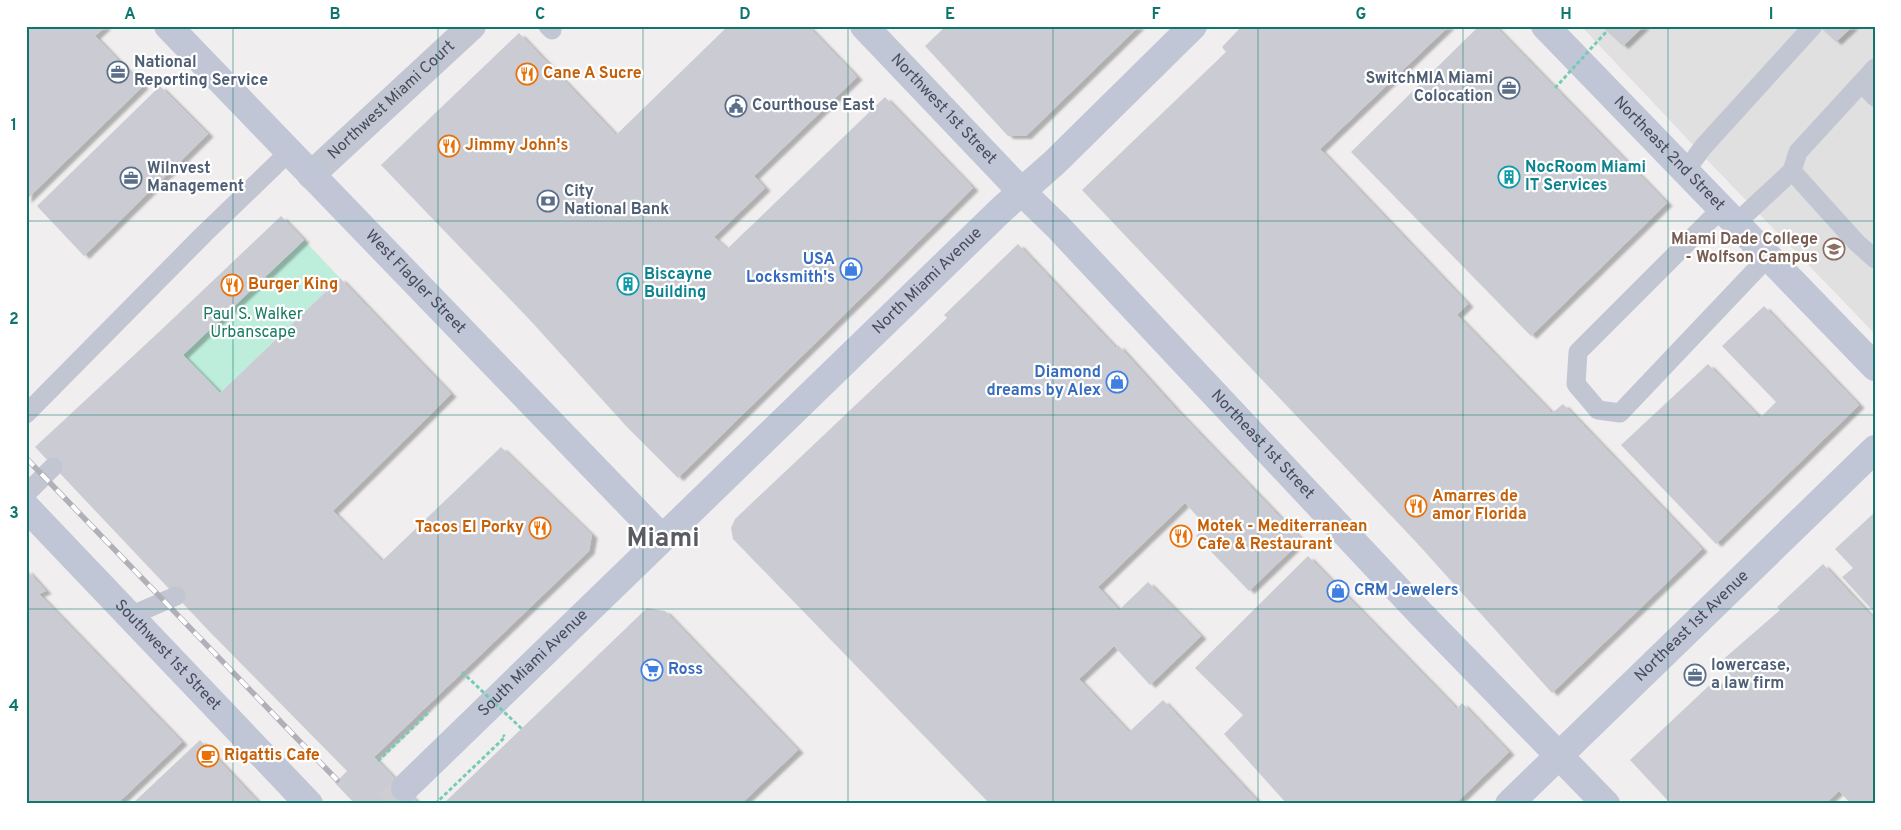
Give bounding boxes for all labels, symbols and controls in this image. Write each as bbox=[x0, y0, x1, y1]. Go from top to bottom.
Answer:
text: A bbox=[124, 5, 136, 25]
text: B bbox=[329, 5, 341, 25]
text: C bbox=[535, 5, 545, 25]
text: D bbox=[739, 5, 751, 25]
text: E bbox=[945, 5, 955, 25]
text: F bbox=[1151, 5, 1161, 25]
text: G bbox=[1356, 5, 1366, 25]
text: H bbox=[1560, 5, 1572, 25]
text: I bbox=[1769, 5, 1773, 25]
street label: Northwest Miami Court bbox=[324, 36, 460, 164]
street label: Northwest 1st Street bbox=[886, 50, 1001, 169]
place label: National Reporting Service bbox=[134, 53, 268, 91]
office icon: National Reporting Service bbox=[106, 60, 130, 84]
restaurant icon: Cane A Sucre bbox=[515, 62, 539, 86]
place label: Cane A Sucre bbox=[543, 64, 642, 84]
place label: SwitchMIA Miami Colocation bbox=[1366, 69, 1493, 107]
office icon: SwitchMIA Miami Colocation bbox=[1497, 76, 1521, 100]
street label: Northeast 2nd Street bbox=[1609, 92, 1729, 215]
public building icon: Courthouse East bbox=[724, 94, 748, 118]
place label: Courthouse East bbox=[752, 96, 875, 116]
text: 1 bbox=[11, 116, 17, 136]
restaurant icon: Jimmy John's bbox=[437, 134, 461, 158]
place label: Jimmy John's bbox=[465, 136, 568, 156]
place label: NocRoom Miami IT Services bbox=[1525, 158, 1646, 196]
place label: Wilnvest Management bbox=[147, 159, 244, 197]
building icon: NocRoom Miami IT Services bbox=[1497, 165, 1521, 189]
office icon: Wilnvest Management bbox=[119, 166, 143, 190]
place label: City National Bank bbox=[564, 182, 669, 220]
bank icon: City National Bank bbox=[536, 189, 560, 213]
street label: North Miami Avenue bbox=[869, 223, 987, 339]
street label: West Flagler Street bbox=[361, 226, 470, 338]
place label: Miami Dade College - Wolfson Campus bbox=[1671, 230, 1818, 268]
school or university icon: Miami Dade College - Wolfson Campus bbox=[1822, 237, 1846, 261]
place label: USA Locksmith's bbox=[746, 250, 835, 288]
shop icon: USA Locksmith's bbox=[839, 257, 863, 281]
place label: Biscayne Building bbox=[644, 265, 712, 303]
building icon: Biscayne Building bbox=[616, 272, 640, 296]
restaurant icon: Burger King bbox=[220, 273, 244, 297]
place label: Burger King bbox=[248, 275, 338, 295]
park label: Paul S. Walker Urbanscape bbox=[203, 305, 303, 343]
text: 2 bbox=[9, 310, 19, 330]
place label: Diamond dreams by Alex bbox=[986, 363, 1101, 401]
shop icon: Diamond dreams by Alex bbox=[1105, 370, 1129, 394]
street label: Northeast 1st Street bbox=[1206, 386, 1318, 504]
place label: Amarres de amor Florida bbox=[1432, 487, 1527, 525]
restaurant icon: Amarres de amor Florida bbox=[1404, 494, 1428, 518]
text: 3 bbox=[9, 504, 19, 524]
restaurant icon: Tacos El Porky bbox=[528, 516, 552, 540]
place label: Motek - Mediterranean Cafe & Restaurant bbox=[1197, 517, 1367, 555]
place label: Tacos El Porky bbox=[415, 518, 524, 538]
district label: Miami bbox=[626, 523, 700, 556]
restaurant icon: Motek - Mediterranean Cafe & Restaurant bbox=[1169, 524, 1193, 548]
street label: Northeast 1st Avenue bbox=[1631, 567, 1753, 686]
shop icon: CRM Jewelers bbox=[1326, 579, 1350, 603]
place label: CRM Jewelers bbox=[1354, 581, 1459, 601]
street label: Southwest 1st Street bbox=[110, 596, 225, 715]
street label: South Miami Avenue bbox=[474, 605, 593, 721]
place label: lowercase, a law firm bbox=[1711, 656, 1790, 694]
supermarket icon: Ross bbox=[640, 658, 664, 682]
place label: Ross bbox=[668, 660, 703, 680]
office icon: lowercase, a law firm bbox=[1683, 663, 1707, 687]
text: 4 bbox=[9, 697, 19, 717]
cafe icon: Rigattis Cafe bbox=[196, 744, 220, 768]
place label: Rigattis Cafe bbox=[224, 746, 320, 766]

